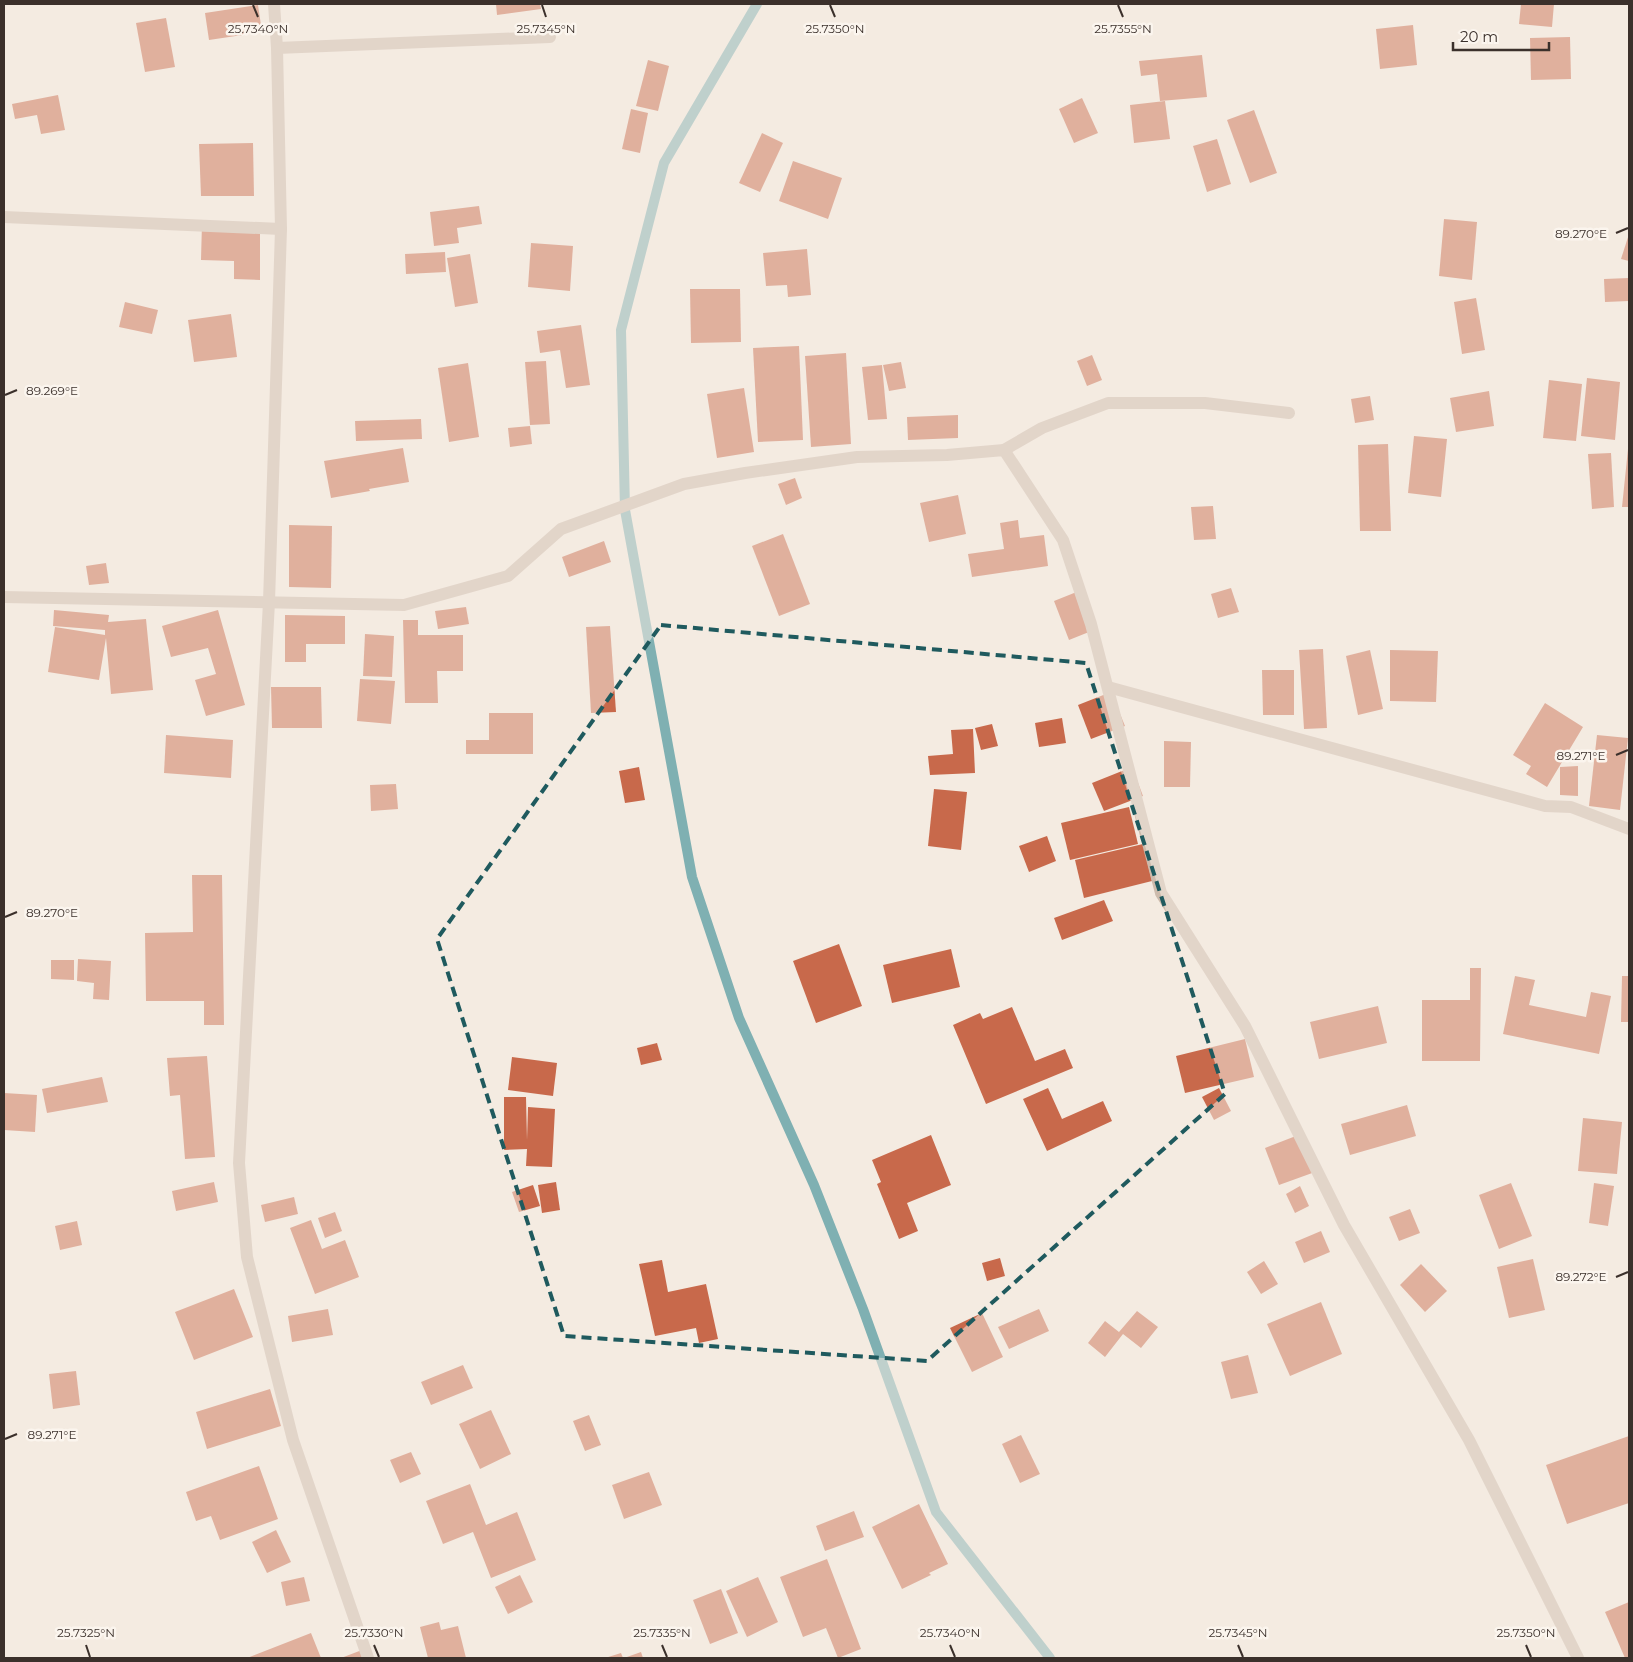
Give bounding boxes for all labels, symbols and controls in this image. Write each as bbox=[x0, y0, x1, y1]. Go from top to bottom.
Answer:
scale bar bbox=[1453, 20, 1549, 52]
text: 25.7340°N bbox=[228, 21, 288, 36]
text: 25.7345°N bbox=[516, 21, 576, 36]
text: 25.7350°N bbox=[805, 21, 865, 36]
text: 25.7355°N bbox=[1094, 21, 1152, 36]
text: 20 m bbox=[1460, 27, 1498, 46]
text: 89.270°E bbox=[1555, 226, 1607, 241]
text: 89.269°E bbox=[26, 383, 78, 398]
text: 89.271°E bbox=[1557, 748, 1605, 763]
text: 89.270°E bbox=[26, 905, 78, 920]
text: 89.272°E bbox=[1555, 1269, 1607, 1284]
text: 89.271°E bbox=[28, 1427, 76, 1442]
text: 25.7325°N bbox=[57, 1625, 115, 1640]
text: 25.7330°N bbox=[344, 1625, 404, 1640]
text: 25.7335°N bbox=[633, 1625, 691, 1640]
text: 25.7340°N bbox=[920, 1625, 980, 1640]
text: 25.7345°N bbox=[1208, 1625, 1268, 1640]
text: 25.7350°N bbox=[1496, 1625, 1556, 1640]

